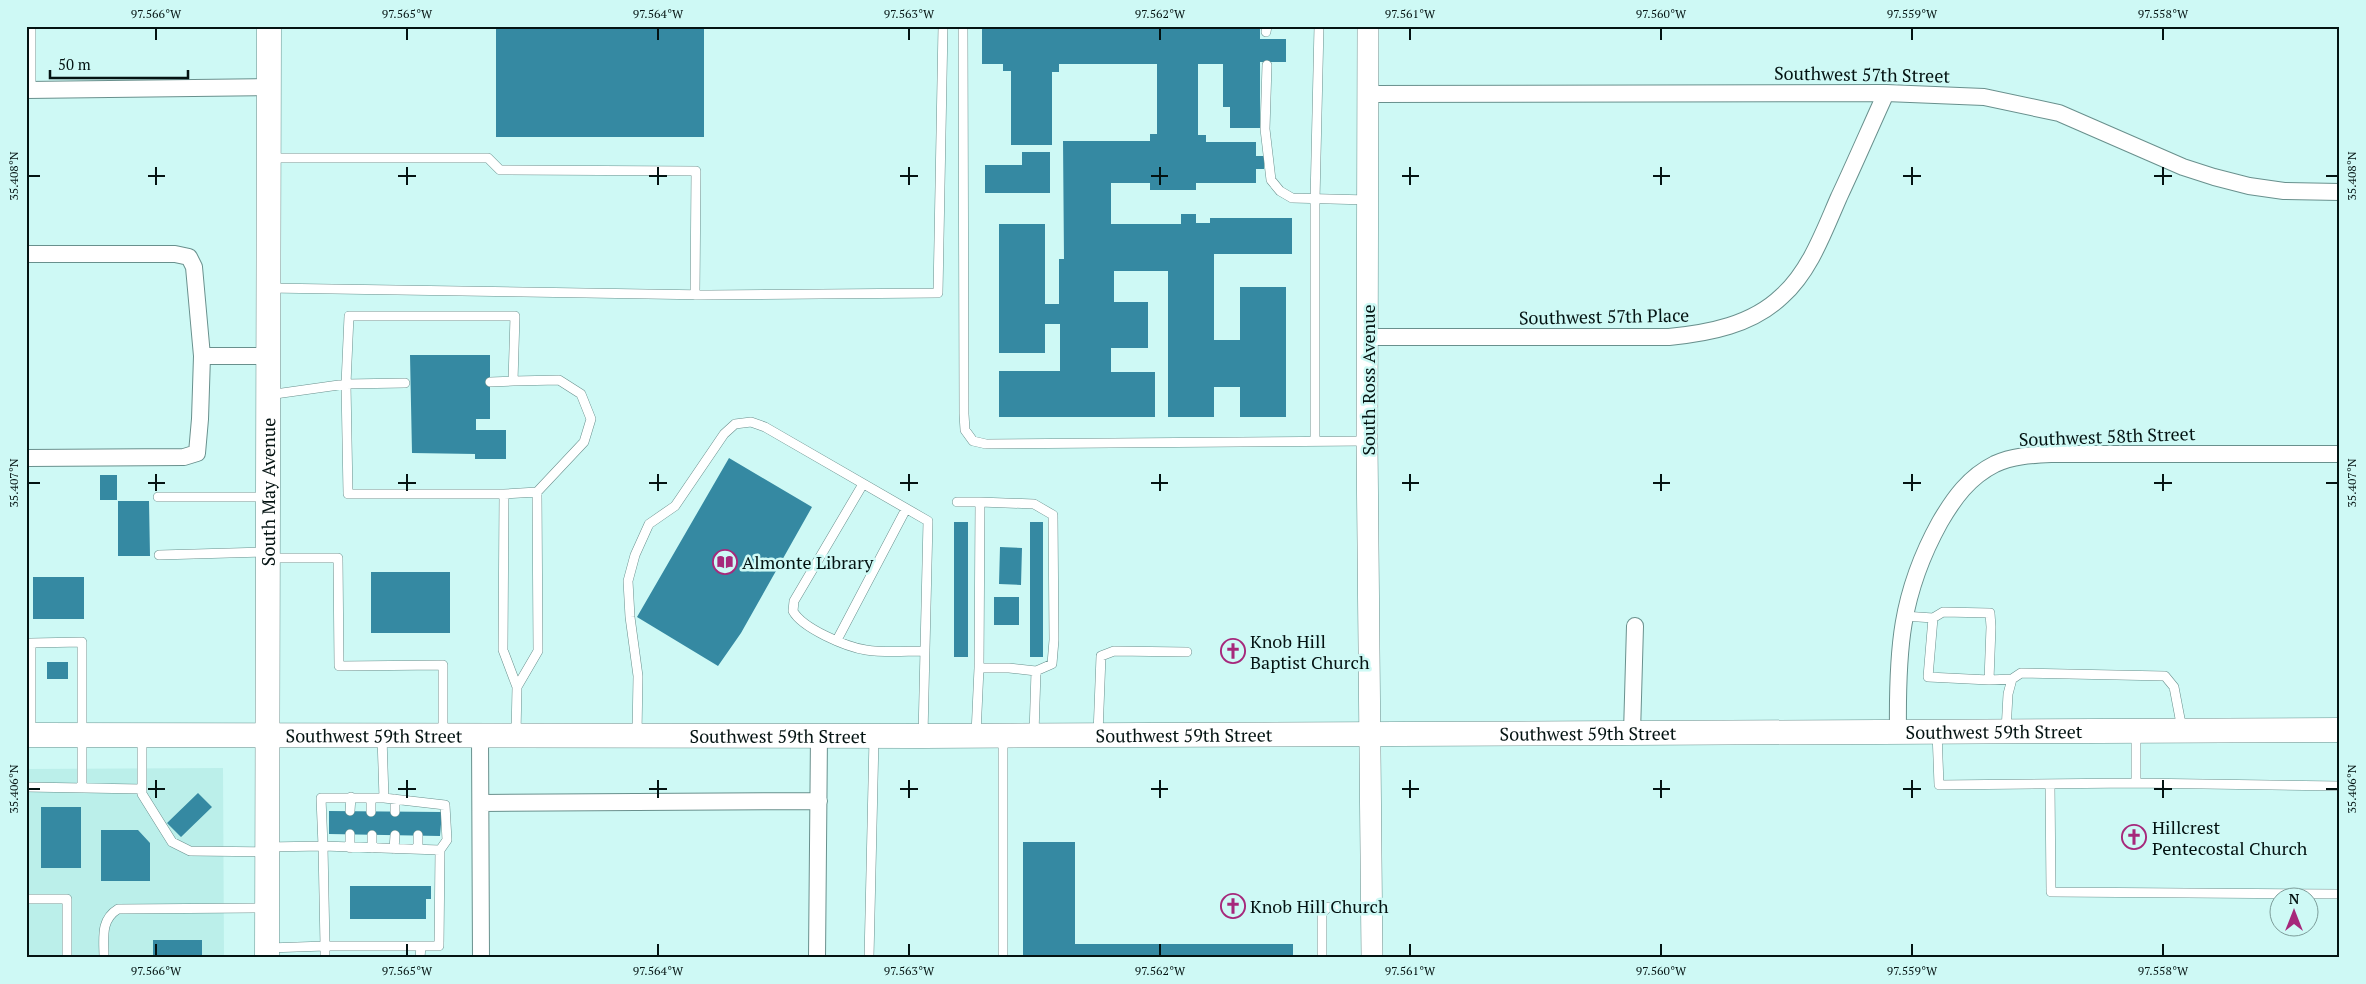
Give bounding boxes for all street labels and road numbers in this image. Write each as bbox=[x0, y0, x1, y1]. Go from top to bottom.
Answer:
street label: Southwest 57th Street bbox=[1774, 60, 1951, 88]
street label: Southwest 57th Place bbox=[1519, 303, 1689, 329]
street label: South Ross Avenue bbox=[1356, 304, 1380, 456]
street label: South May Avenue bbox=[256, 418, 280, 566]
street label: Southwest 58th Street bbox=[2018, 421, 2196, 451]
street label: Southwest 59th Street bbox=[1905, 719, 2083, 744]
street label: Southwest 59th Street bbox=[1499, 721, 1677, 746]
street label: Southwest 59th Street bbox=[285, 723, 463, 747]
street label: Southwest 59th Street bbox=[1095, 723, 1273, 747]
street label: Southwest 59th Street bbox=[689, 724, 867, 748]

